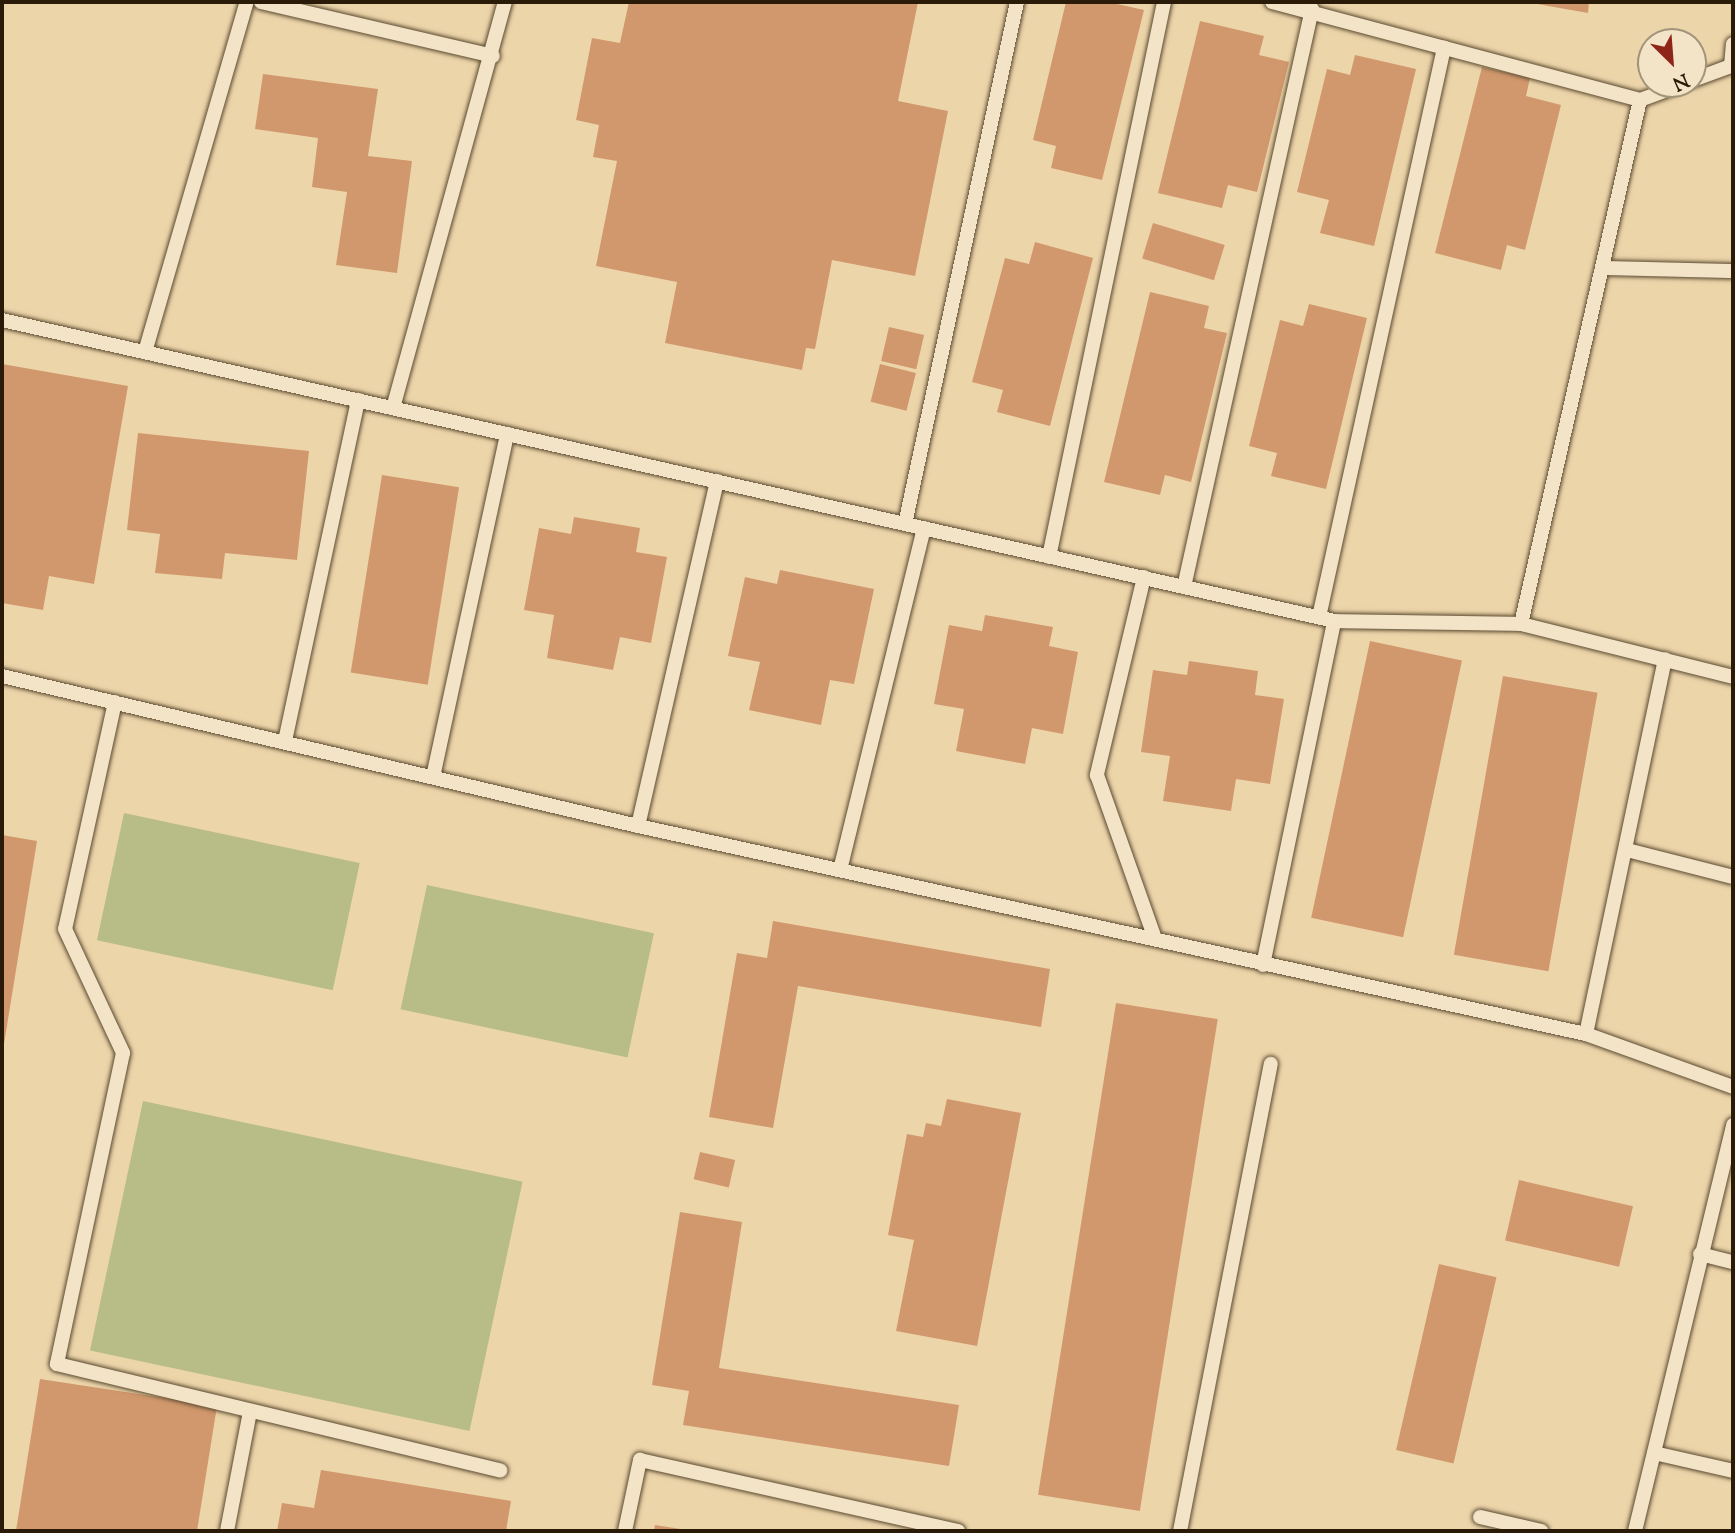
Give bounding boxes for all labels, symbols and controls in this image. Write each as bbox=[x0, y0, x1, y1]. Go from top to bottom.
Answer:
north arrow bbox=[1637, 28, 1707, 98]
text: N bbox=[1668, 65, 1693, 96]

